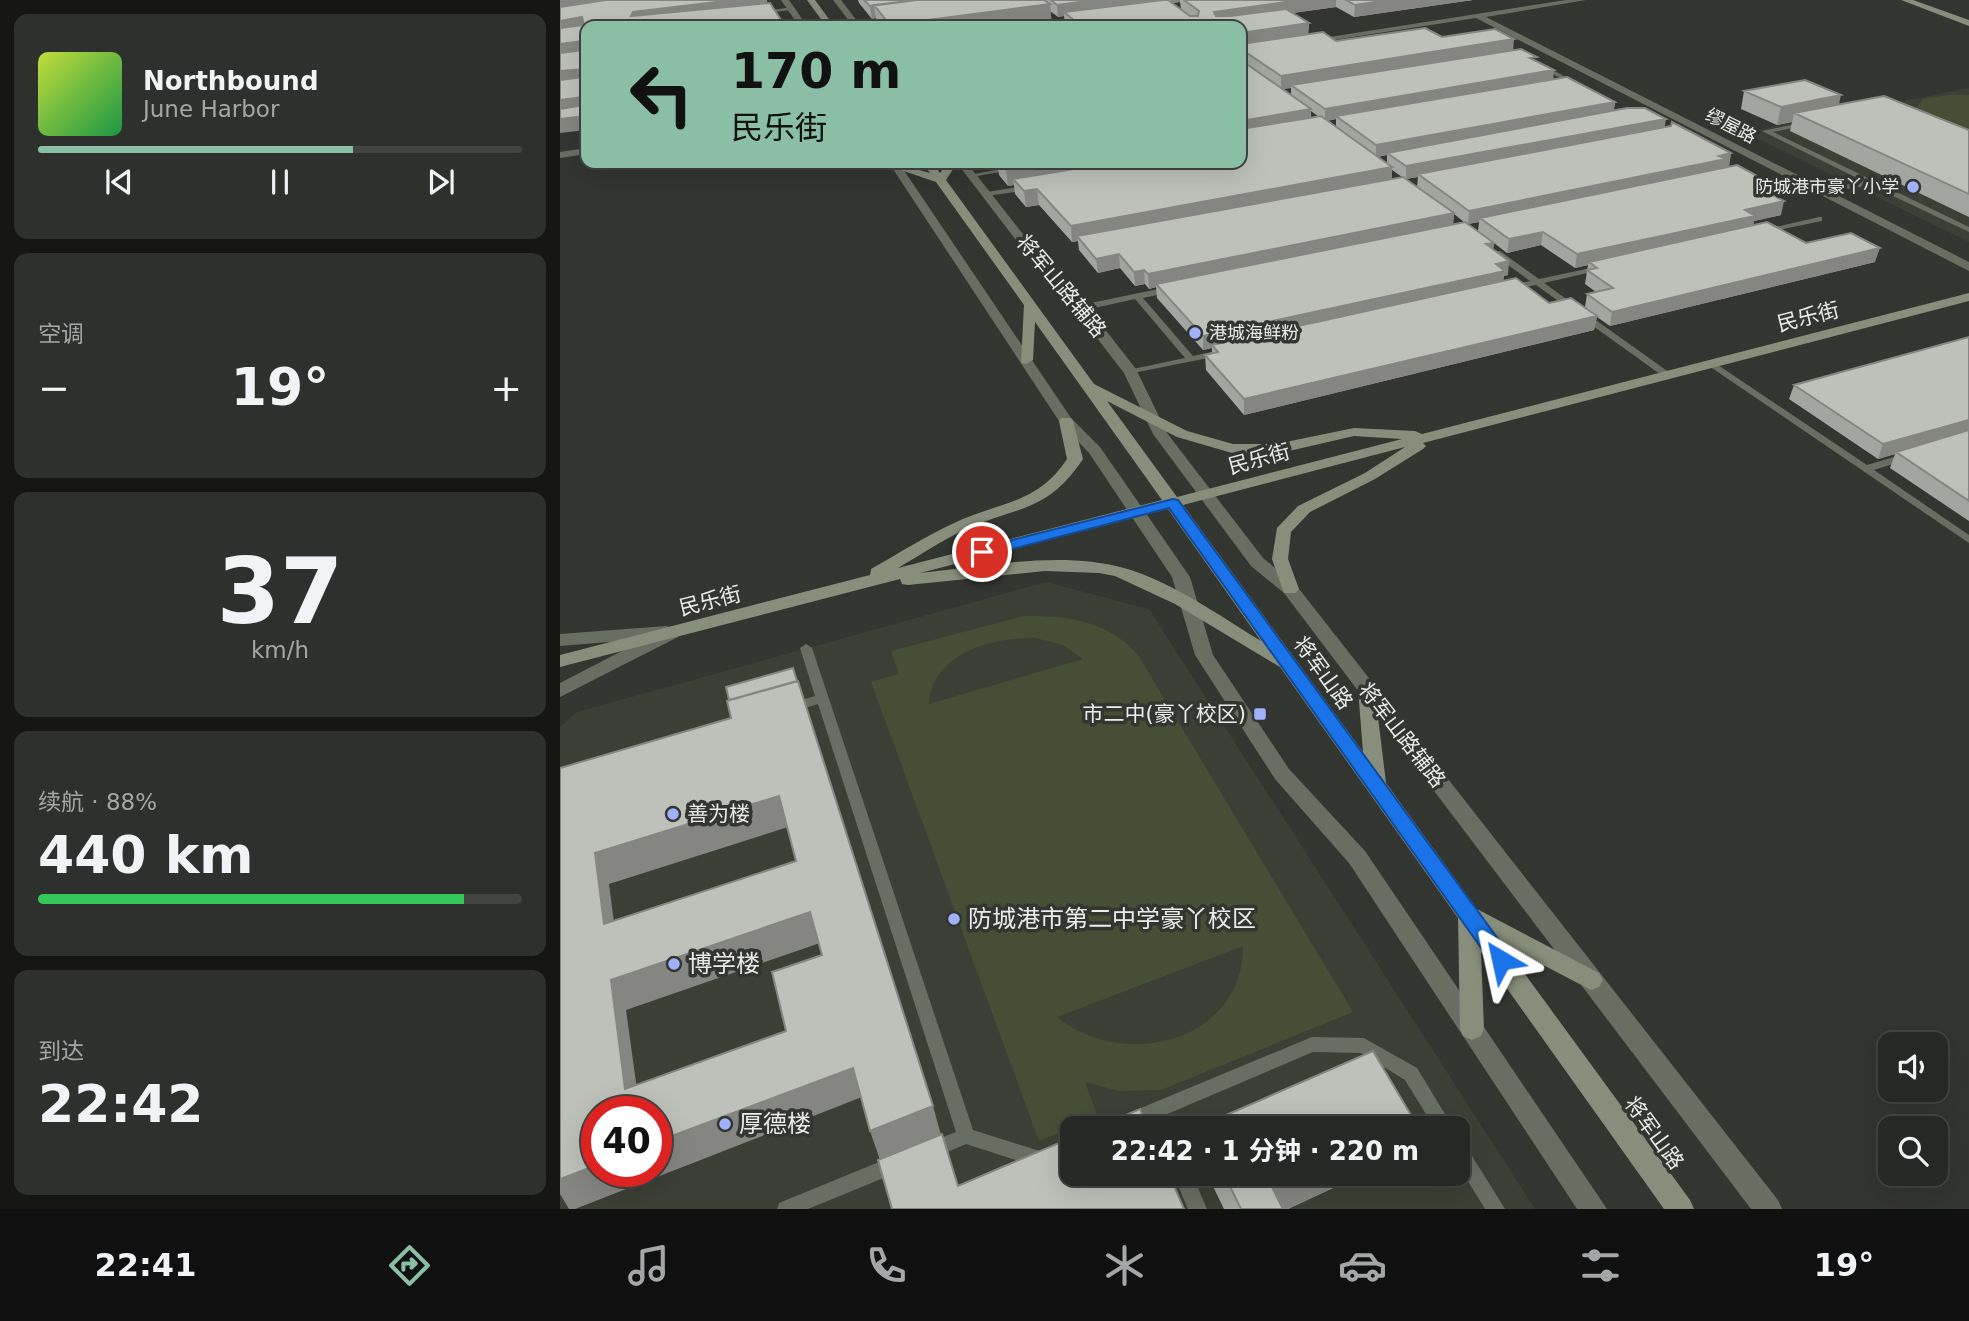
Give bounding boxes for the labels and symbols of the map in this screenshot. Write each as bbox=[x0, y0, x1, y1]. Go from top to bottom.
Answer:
street label: 缪屋路 bbox=[1702, 104, 1760, 147]
place label: 防城港市豪丫小学 bbox=[1755, 176, 1899, 197]
marker: 防城港市豪丫小学 bbox=[1905, 179, 1921, 195]
street label: 将军山路辅路 bbox=[1011, 230, 1111, 342]
street label: 民乐街 bbox=[1775, 298, 1841, 336]
place label: 港城海鲜粉 bbox=[1209, 322, 1299, 343]
marker: 港城海鲜粉 bbox=[1187, 325, 1203, 341]
street label: 民乐街 bbox=[1225, 439, 1293, 479]
pin bbox=[952, 522, 1012, 582]
street label: 民乐街 bbox=[677, 582, 743, 620]
street label: 将军山路 bbox=[1289, 632, 1357, 714]
street label: 将军山路辅路 bbox=[1354, 678, 1450, 792]
place label: 市二中(豪丫校区) bbox=[1083, 702, 1246, 726]
marker: 市二中(豪丫校区) bbox=[1252, 706, 1268, 722]
place label: 善为楼 bbox=[687, 802, 750, 826]
marker: 善为楼 bbox=[665, 806, 681, 822]
place label: 防城港市第二中学豪丫校区 bbox=[968, 905, 1256, 933]
marker: 防城港市第二中学豪丫校区 bbox=[946, 911, 962, 927]
position arrow bbox=[1464, 923, 1538, 997]
place label: 博学楼 bbox=[688, 950, 760, 978]
marker: 博学楼 bbox=[666, 956, 682, 972]
street label: 将军山路 bbox=[1620, 1092, 1688, 1174]
speed limit sign: 40 bbox=[581, 1096, 672, 1187]
place label: 厚德楼 bbox=[739, 1110, 811, 1138]
marker: 厚德楼 bbox=[717, 1116, 733, 1132]

